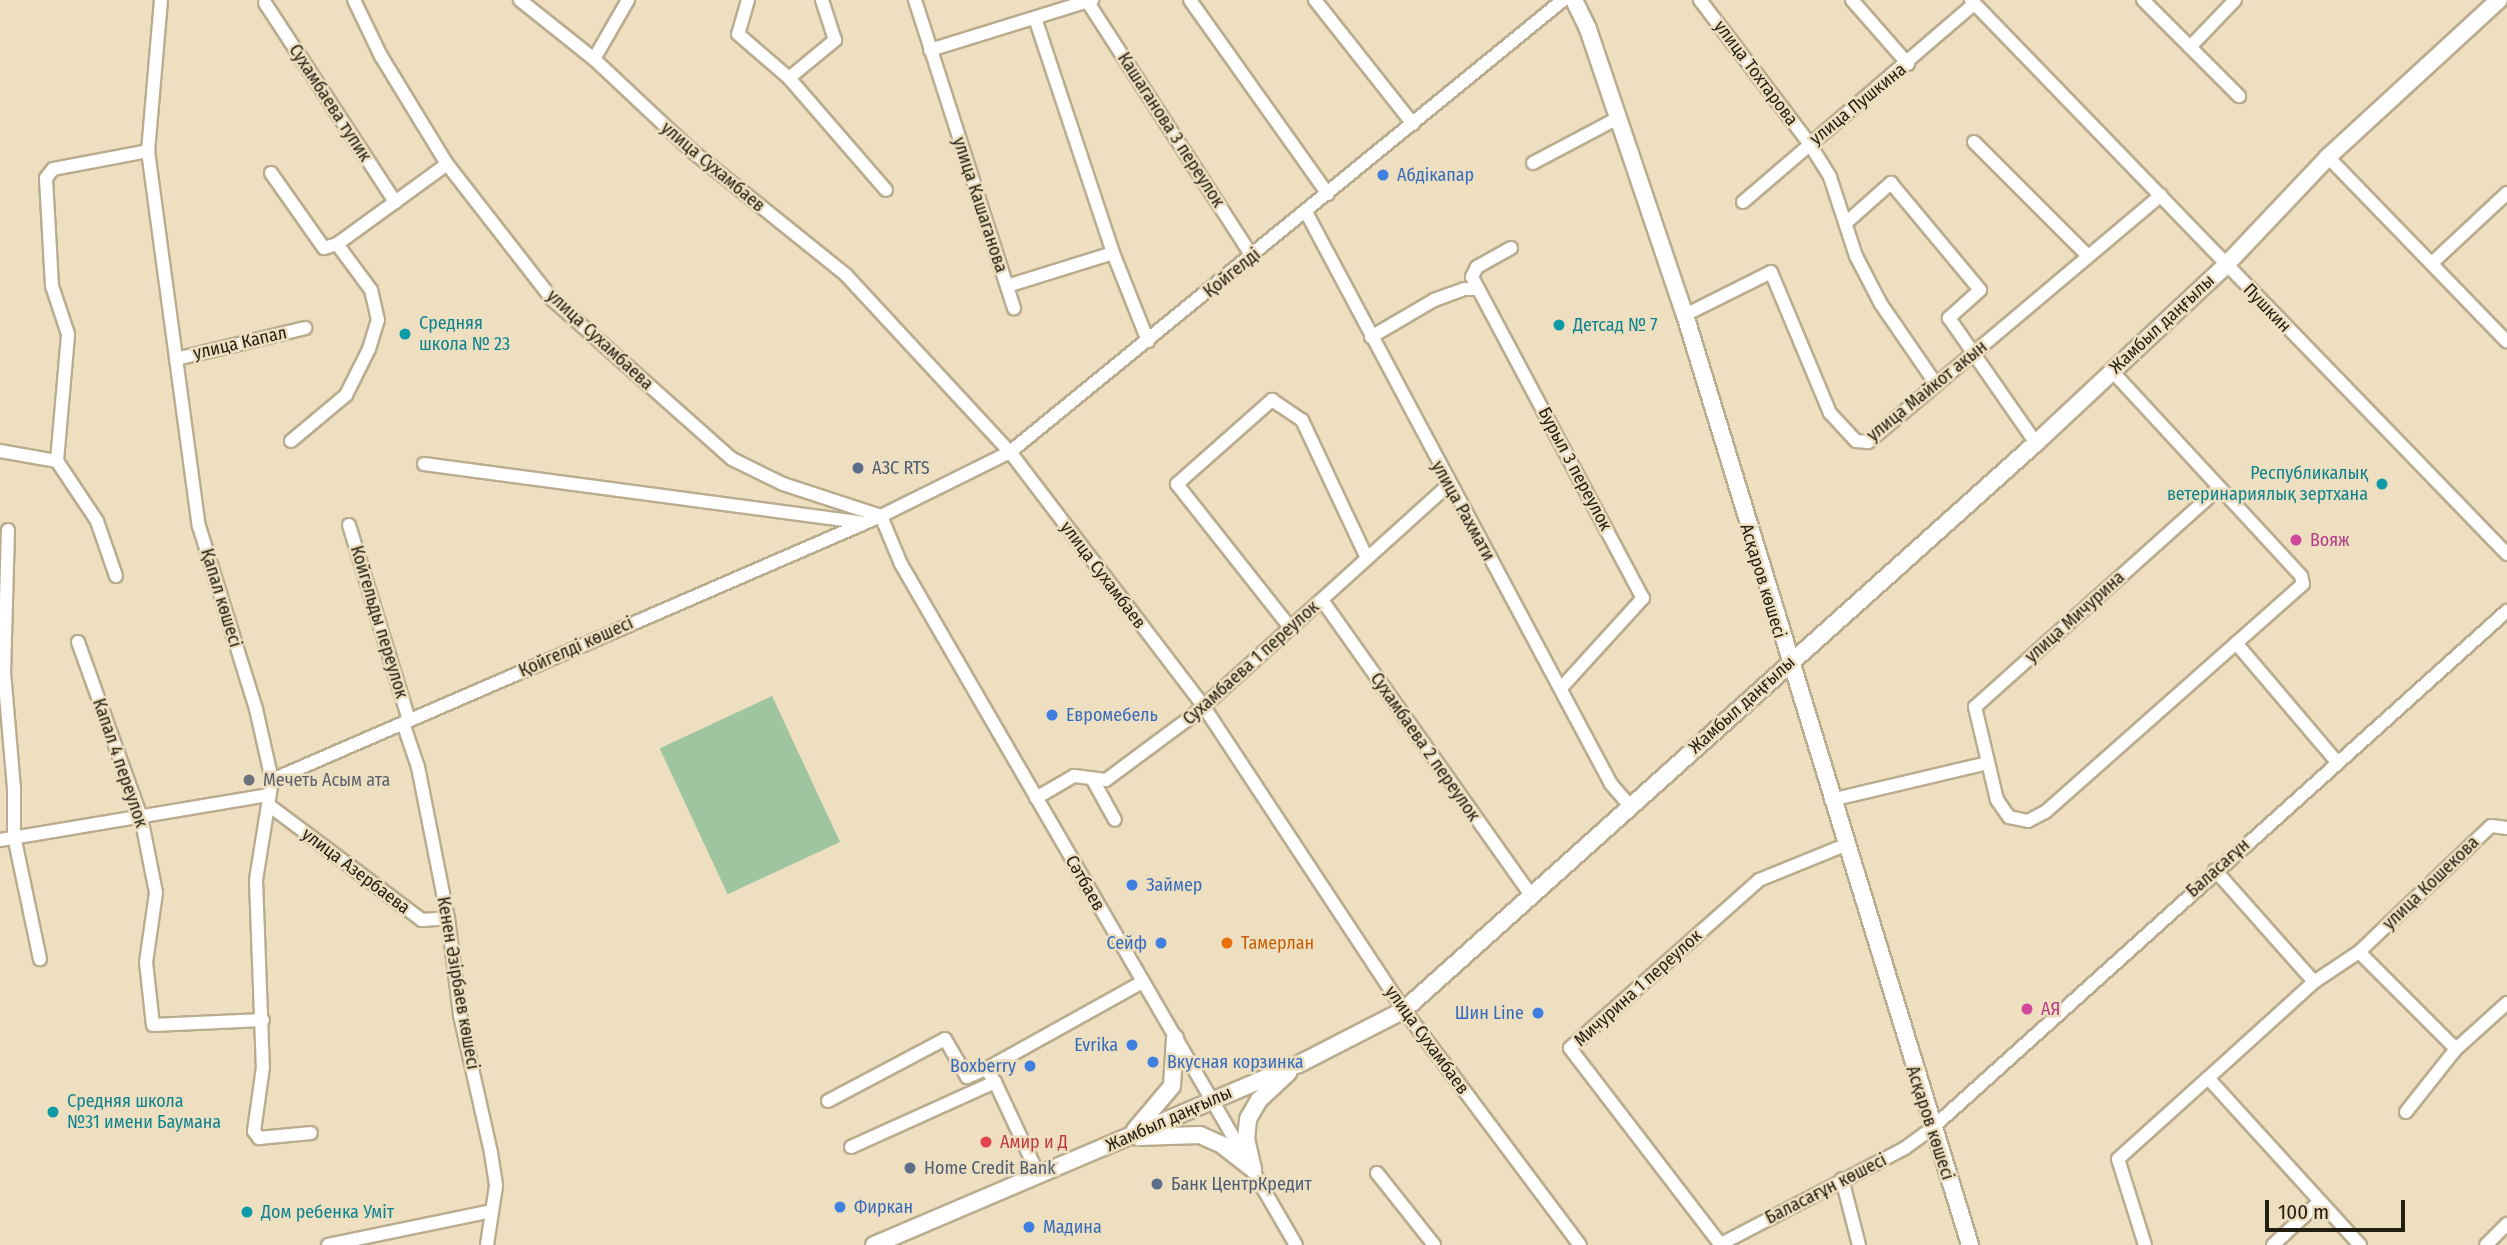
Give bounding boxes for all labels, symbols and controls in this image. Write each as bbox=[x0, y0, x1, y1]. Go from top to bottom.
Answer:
street label: улица Тохтарова bbox=[1709, 16, 1803, 130]
street label: Сухамбаева тупик bbox=[284, 40, 376, 166]
street label: Кашаганова 3 переулок bbox=[1113, 49, 1229, 211]
street label: улица Пушкина bbox=[1806, 59, 1910, 149]
street label: улица Сухамбаев bbox=[657, 117, 769, 217]
street label: улица Кашаганова bbox=[948, 135, 1012, 275]
place label: Абдiкапар bbox=[1397, 164, 1474, 186]
marker: Абдiкапар bbox=[1375, 167, 1391, 183]
street label: Қойгелді bbox=[1199, 244, 1265, 302]
street label: Жамбыл даңғылы bbox=[2105, 270, 2219, 378]
street label: Пушкин bbox=[2239, 279, 2295, 337]
street label: улица Сухамбаева bbox=[542, 285, 658, 395]
place label: Средняя школа № 23 bbox=[419, 313, 510, 356]
place label: Детсад № 7 bbox=[1573, 314, 1658, 336]
marker: Детсад № 7 bbox=[1551, 317, 1567, 333]
street label: улица Капал bbox=[191, 322, 289, 364]
marker: Средняя школа № 23 bbox=[397, 326, 413, 342]
street label: улица Майкот акын bbox=[1863, 336, 1991, 446]
street label: Бурыл 3 переулок bbox=[1533, 404, 1617, 534]
place label: АЗС RTS bbox=[872, 457, 930, 479]
street label: улица Рахмати bbox=[1427, 457, 1499, 565]
marker: АЗС RTS bbox=[850, 460, 866, 476]
place label: Республикалық ветеринариялық зертхана bbox=[2167, 463, 2368, 505]
marker: Республикалық ветеринариялық зертхана bbox=[2374, 476, 2390, 492]
street label: улица Сухамбаев bbox=[1056, 517, 1150, 633]
street label: Асқаров көшесі bbox=[1735, 521, 1791, 641]
place label: Вояж bbox=[2310, 529, 2350, 551]
marker: Вояж bbox=[2288, 532, 2304, 548]
street label: Койгельды переулок bbox=[346, 543, 412, 701]
street label: Қапал көшесі bbox=[196, 546, 246, 650]
street label: улица Мичурина bbox=[2021, 567, 2129, 667]
street label: Сухамбаева 1 переулок bbox=[1179, 596, 1323, 730]
street label: Қойгелді көшесі bbox=[516, 612, 636, 682]
street label: Жамбыл даңғылы bbox=[1684, 652, 1800, 758]
street label: Сухамбаева 2 переулок bbox=[1366, 669, 1484, 825]
street label: Капал 4 переулок bbox=[88, 696, 152, 830]
place label: Евромебель bbox=[1066, 704, 1158, 726]
marker: Евромебель bbox=[1044, 707, 1060, 723]
place label: Мечеть Асым ата bbox=[263, 769, 390, 791]
marker: Мечеть Асым ата bbox=[241, 772, 257, 788]
street label: улица Азербаева bbox=[298, 823, 414, 919]
street label: улица Кошекова bbox=[2378, 832, 2484, 934]
street label: Баласағұн bbox=[2182, 834, 2254, 902]
street label: Сәтбаев bbox=[1061, 851, 1109, 915]
place label: Займер bbox=[1146, 874, 1202, 896]
marker: Займер bbox=[1124, 877, 1140, 893]
street label: Кенен Әзірбаев көшесі bbox=[432, 895, 484, 1071]
street label: Мичурина 1 переулок bbox=[1570, 925, 1706, 1051]
place label: Сейф bbox=[1106, 932, 1147, 954]
place label: Тамерлан bbox=[1241, 932, 1314, 954]
marker: Сейф bbox=[1153, 935, 1169, 951]
marker: Тамерлан bbox=[1219, 935, 1235, 951]
street label: улица Сухамбаев bbox=[1380, 982, 1474, 1098]
place label: АЯ bbox=[2041, 998, 2060, 1020]
marker: АЯ bbox=[2019, 1001, 2035, 1017]
place label: Шин Line bbox=[1455, 1002, 1524, 1024]
marker: Шин Line bbox=[1530, 1005, 1546, 1021]
place label: Evrika bbox=[1074, 1034, 1118, 1056]
marker: Evrika bbox=[1124, 1037, 1140, 1053]
place label: Вкусная корзинка bbox=[1167, 1051, 1304, 1073]
marker: Вкусная корзинка bbox=[1145, 1054, 1161, 1070]
place label: Boxberry bbox=[950, 1055, 1016, 1077]
marker: Boxberry bbox=[1022, 1058, 1038, 1074]
street label: Асқаров көшесі bbox=[1901, 1063, 1959, 1183]
street label: Жамбыл даңғылы bbox=[1103, 1082, 1235, 1156]
place label: Средняя школа №31 имени Баумана bbox=[67, 1091, 221, 1134]
marker: Средняя школа №31 имени Баумана bbox=[45, 1104, 61, 1120]
place label: Амир и Д bbox=[1000, 1131, 1068, 1153]
marker: Амир и Д bbox=[978, 1134, 994, 1150]
street label: Баласағұн көшесі bbox=[1762, 1149, 1890, 1229]
place label: Home Credit Bank bbox=[924, 1157, 1056, 1179]
marker: Home Credit Bank bbox=[902, 1160, 918, 1176]
place label: Банк ЦентрКредит bbox=[1171, 1173, 1312, 1195]
marker: Банк ЦентрКредит bbox=[1149, 1176, 1165, 1192]
scale bar bbox=[2269, 1186, 2409, 1230]
place label: Фиркан bbox=[854, 1196, 913, 1218]
marker: Фиркан bbox=[832, 1199, 848, 1215]
text: 100 m bbox=[2278, 1199, 2329, 1225]
place label: Дом ребенка Умiт bbox=[261, 1201, 394, 1223]
marker: Дом ребенка Умiт bbox=[239, 1204, 255, 1220]
place label: Мадина bbox=[1043, 1216, 1102, 1238]
marker: Мадина bbox=[1021, 1219, 1037, 1235]

